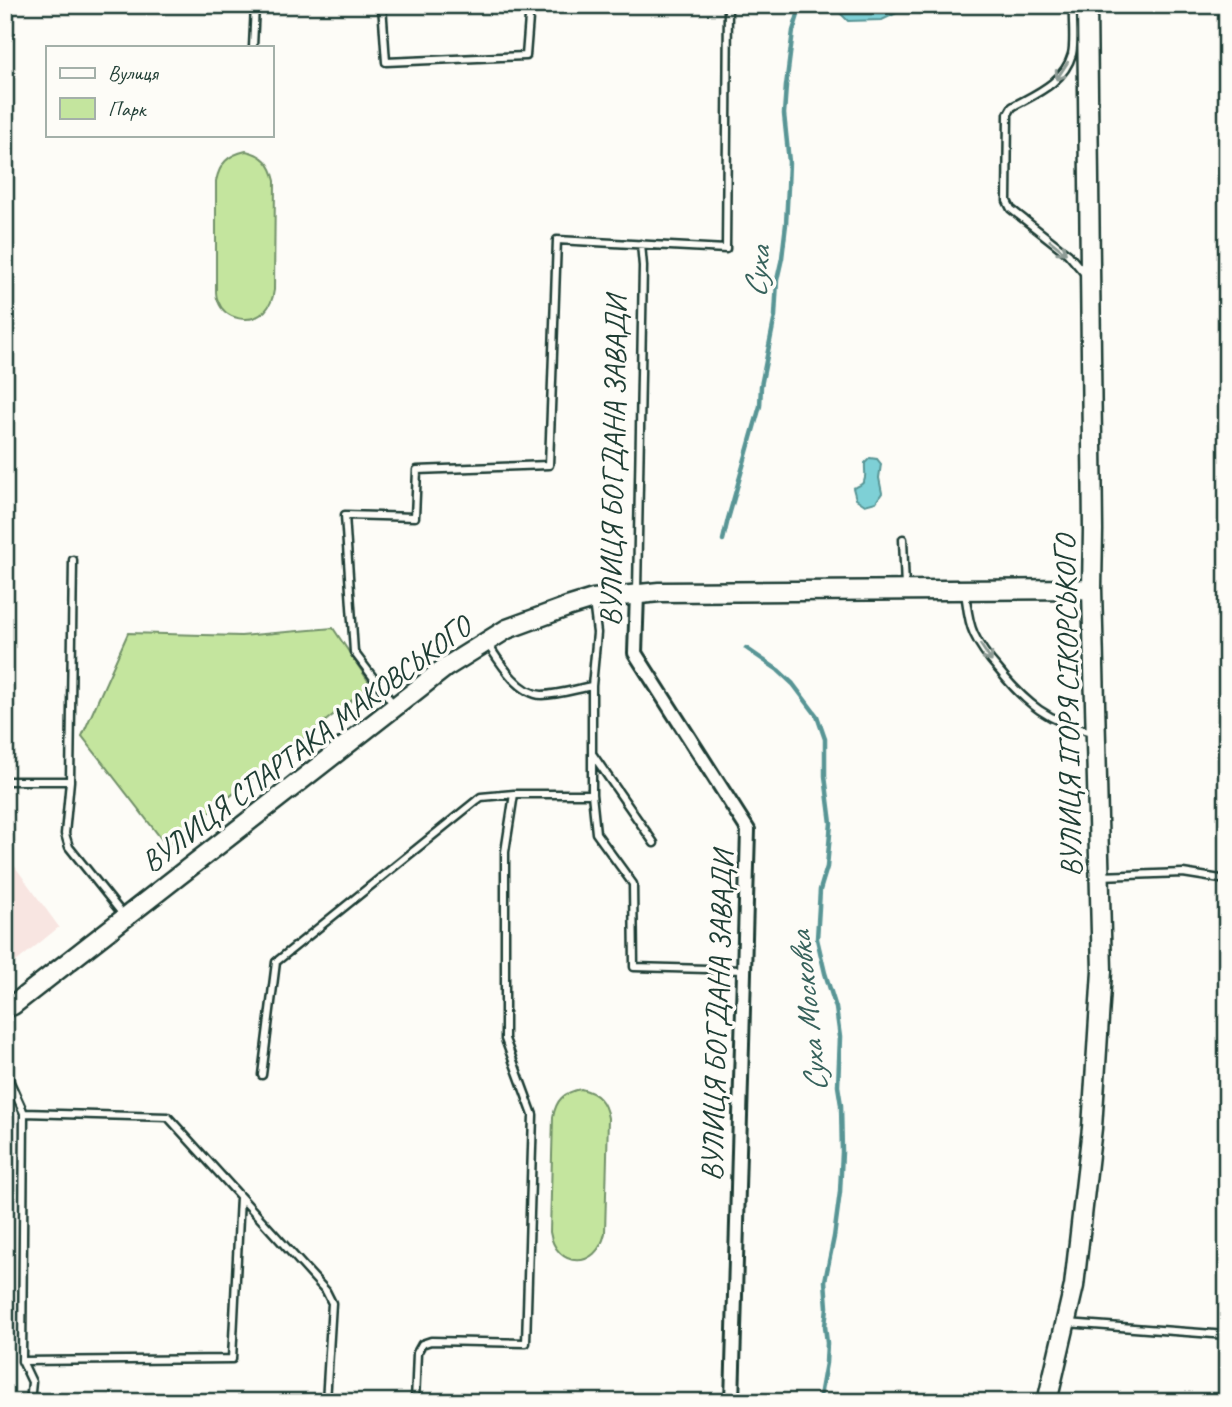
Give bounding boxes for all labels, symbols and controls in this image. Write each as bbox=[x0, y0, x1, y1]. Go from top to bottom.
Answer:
legend bbox=[46, 46, 273, 136]
text: Вулиця bbox=[108, 60, 159, 86]
one-way arrow bbox=[1055, 61, 1069, 80]
text: Парк bbox=[108, 96, 148, 122]
one-way arrow bbox=[1049, 239, 1067, 254]
water label: Суха bbox=[734, 242, 780, 299]
street label: ВУЛИЦЯ БОГДАНА ЗАВАДИ bbox=[591, 291, 635, 626]
street label: ВУЛИЦЯ ІГОРЯ СІКОРСЬКОГО bbox=[1046, 532, 1090, 877]
street label: ВУЛИЦЯ СПАРТАКА МАКОВСЬКОГО bbox=[134, 606, 481, 880]
one-way arrow bbox=[979, 643, 994, 662]
street label: ВУЛИЦЯ БОГДАНА ЗАВАДИ bbox=[692, 845, 742, 1182]
water label: Суха Московка bbox=[779, 927, 837, 1094]

